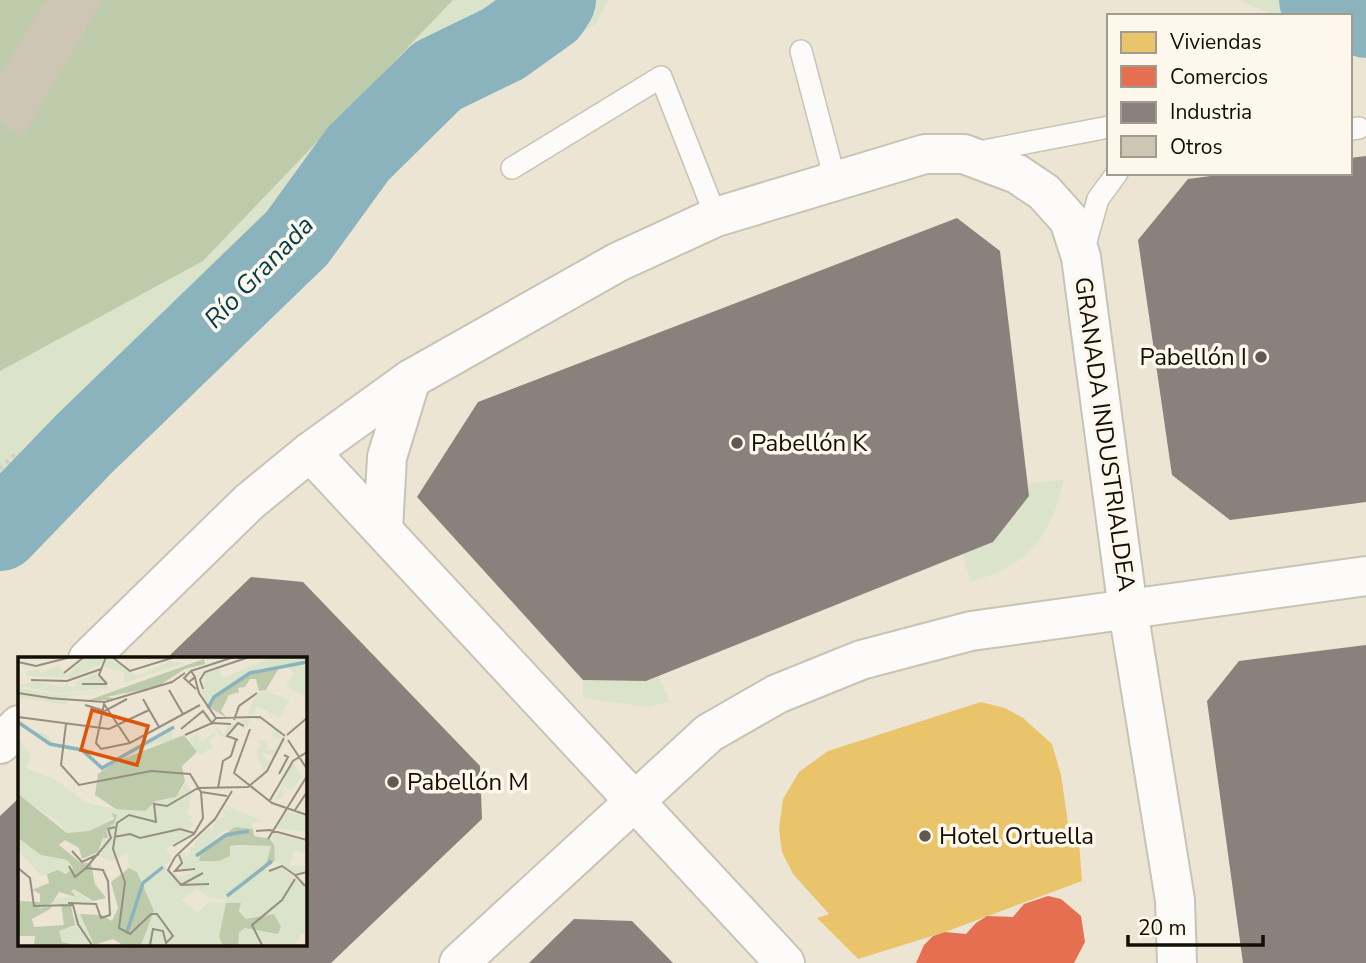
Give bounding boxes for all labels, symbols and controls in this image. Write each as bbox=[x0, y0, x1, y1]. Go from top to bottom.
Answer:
legend bbox=[1107, 14, 1352, 175]
text: Viviendas bbox=[1169, 28, 1262, 56]
text: Comercios bbox=[1170, 63, 1268, 91]
text: Industria bbox=[1170, 98, 1252, 126]
text: Otros bbox=[1170, 133, 1223, 161]
water label: Río Granada bbox=[196, 208, 322, 336]
street label: GRANADA INDUSTRIALDEA bbox=[1067, 275, 1143, 594]
place label: Pabellón I bbox=[1140, 341, 1247, 373]
marker: Pabellón I bbox=[1253, 349, 1269, 365]
place label: Pabellón K bbox=[751, 427, 868, 459]
marker: Pabellón K bbox=[729, 435, 745, 451]
inset map bbox=[18, 657, 306, 946]
place label: Pabellón M bbox=[407, 766, 529, 798]
marker: Pabellón M bbox=[385, 774, 401, 790]
place label: Hotel Ortuella bbox=[939, 820, 1094, 852]
marker: Hotel Ortuella bbox=[917, 828, 933, 844]
scale bar bbox=[1128, 904, 1263, 948]
text: 20 m bbox=[1138, 914, 1187, 942]

